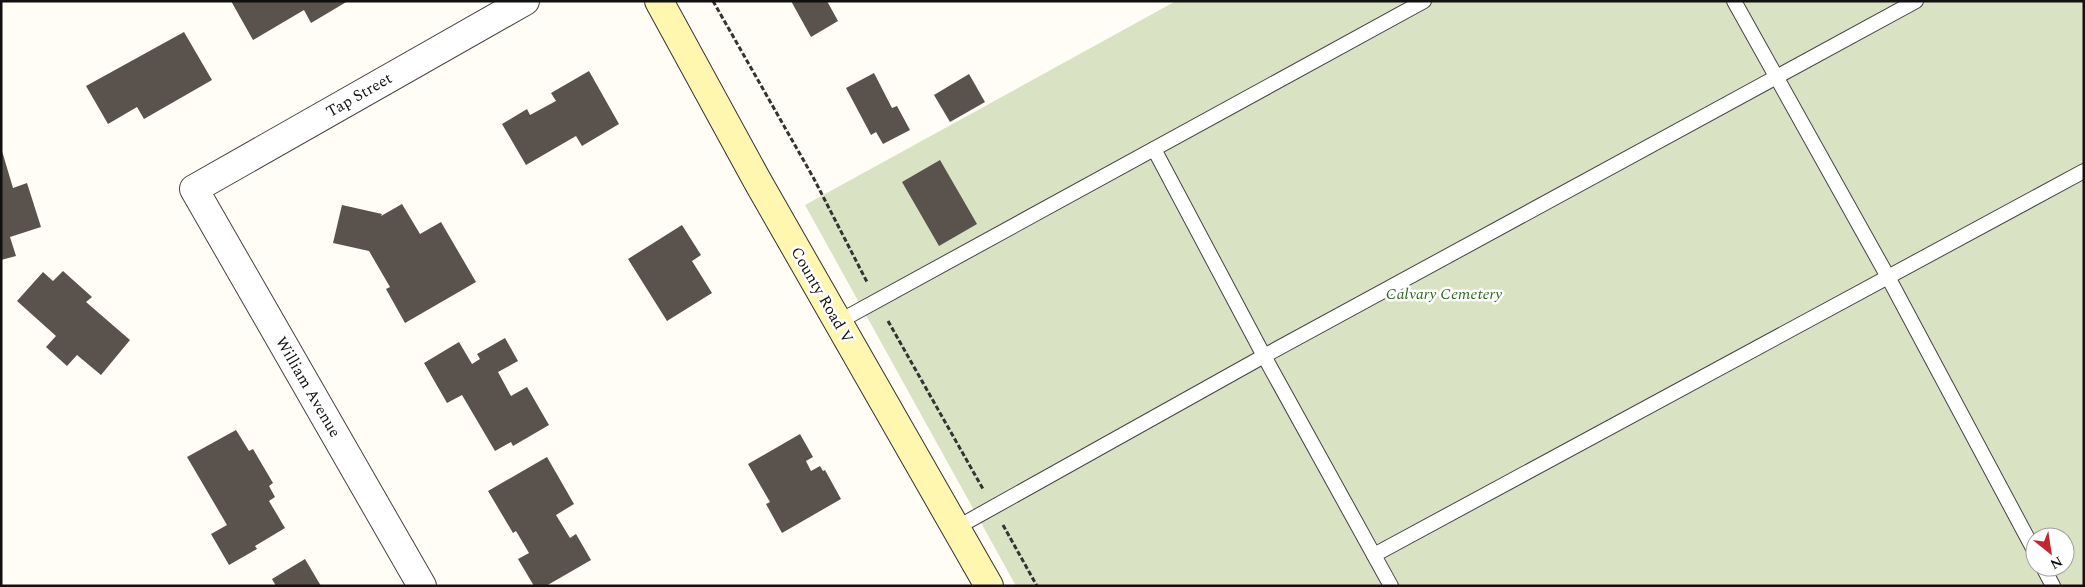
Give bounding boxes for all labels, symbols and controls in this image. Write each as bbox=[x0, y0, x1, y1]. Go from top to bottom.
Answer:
street label: Tap Street bbox=[321, 66, 397, 124]
street label: County Road V bbox=[785, 242, 859, 348]
park label: Calvary Cemetery bbox=[1386, 282, 1502, 306]
street label: William Avenue bbox=[269, 332, 347, 442]
north arrow bbox=[2025, 527, 2075, 577]
text: N bbox=[2046, 551, 2066, 575]

